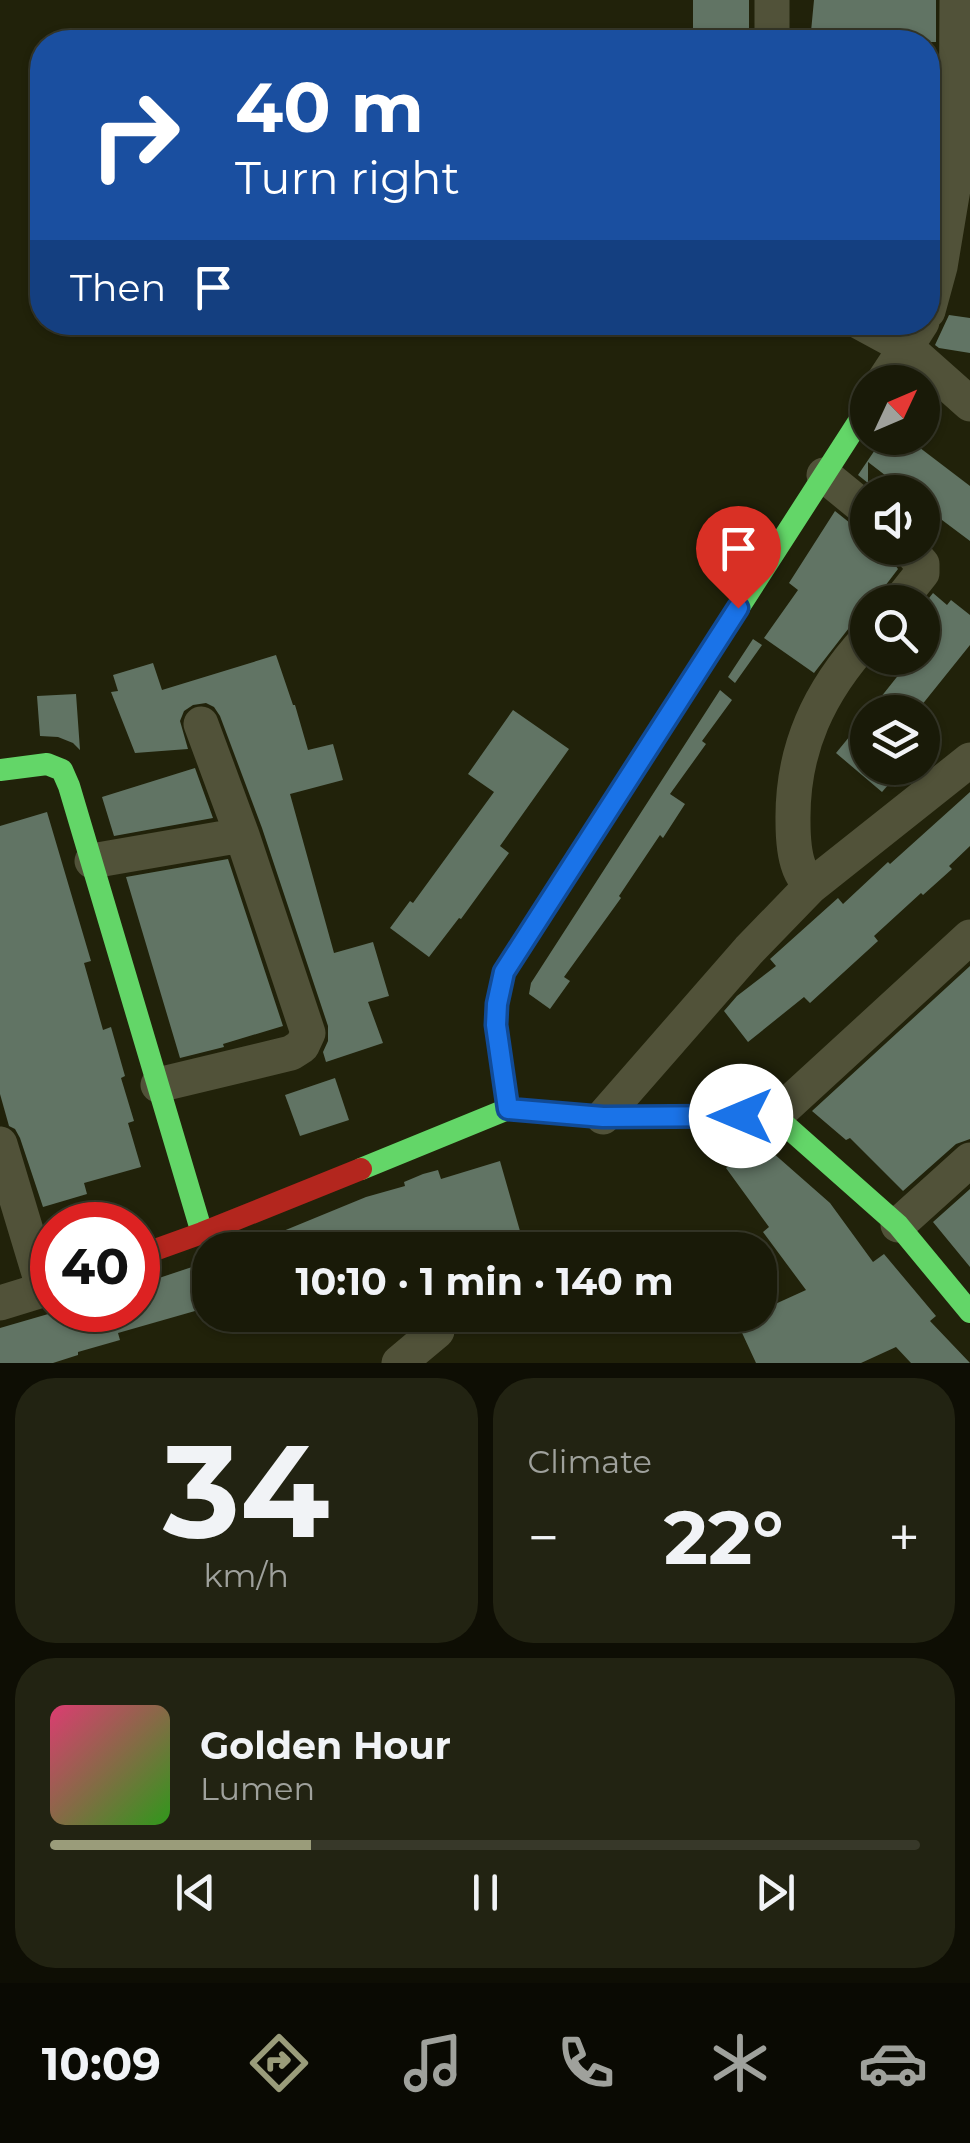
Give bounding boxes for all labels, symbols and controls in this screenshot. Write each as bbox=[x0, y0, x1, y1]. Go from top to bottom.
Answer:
text: 40 m bbox=[235, 64, 424, 150]
icon: right bbox=[70, 70, 200, 200]
text: Turn right bbox=[235, 150, 460, 205]
icon: arrive bbox=[186, 260, 241, 315]
text: Then bbox=[70, 264, 166, 311]
north arrow bbox=[850, 365, 940, 455]
map controls bbox=[850, 365, 940, 785]
button: sound bbox=[850, 475, 940, 565]
pin bbox=[696, 506, 781, 609]
icon: arrive bbox=[711, 521, 766, 576]
button: search bbox=[850, 585, 940, 675]
button: layers bbox=[850, 695, 940, 785]
position arrow bbox=[689, 1064, 793, 1168]
speed limit sign: 40 bbox=[30, 1202, 160, 1332]
text: 10:10 · 1 min · 140 m bbox=[295, 1258, 674, 1305]
text: 34 bbox=[163, 1411, 330, 1570]
text: Climate bbox=[528, 1442, 652, 1481]
text: 22° bbox=[664, 1491, 784, 1583]
text: − bbox=[528, 1504, 559, 1571]
text: + bbox=[888, 1504, 920, 1571]
text: km/h bbox=[204, 1556, 289, 1595]
text: Golden Hour bbox=[200, 1722, 451, 1769]
text: Lumen bbox=[200, 1769, 315, 1808]
icon: previous bbox=[168, 1865, 223, 1920]
icon: pause bbox=[458, 1865, 513, 1920]
icon: next bbox=[748, 1865, 803, 1920]
icon: directions bbox=[244, 2028, 314, 2098]
icon: music bbox=[398, 2028, 468, 2098]
icon: phone bbox=[551, 2028, 621, 2098]
icon: climate bbox=[705, 2028, 775, 2098]
icon: car bbox=[858, 2028, 928, 2098]
text: 10:09 bbox=[42, 2036, 161, 2091]

